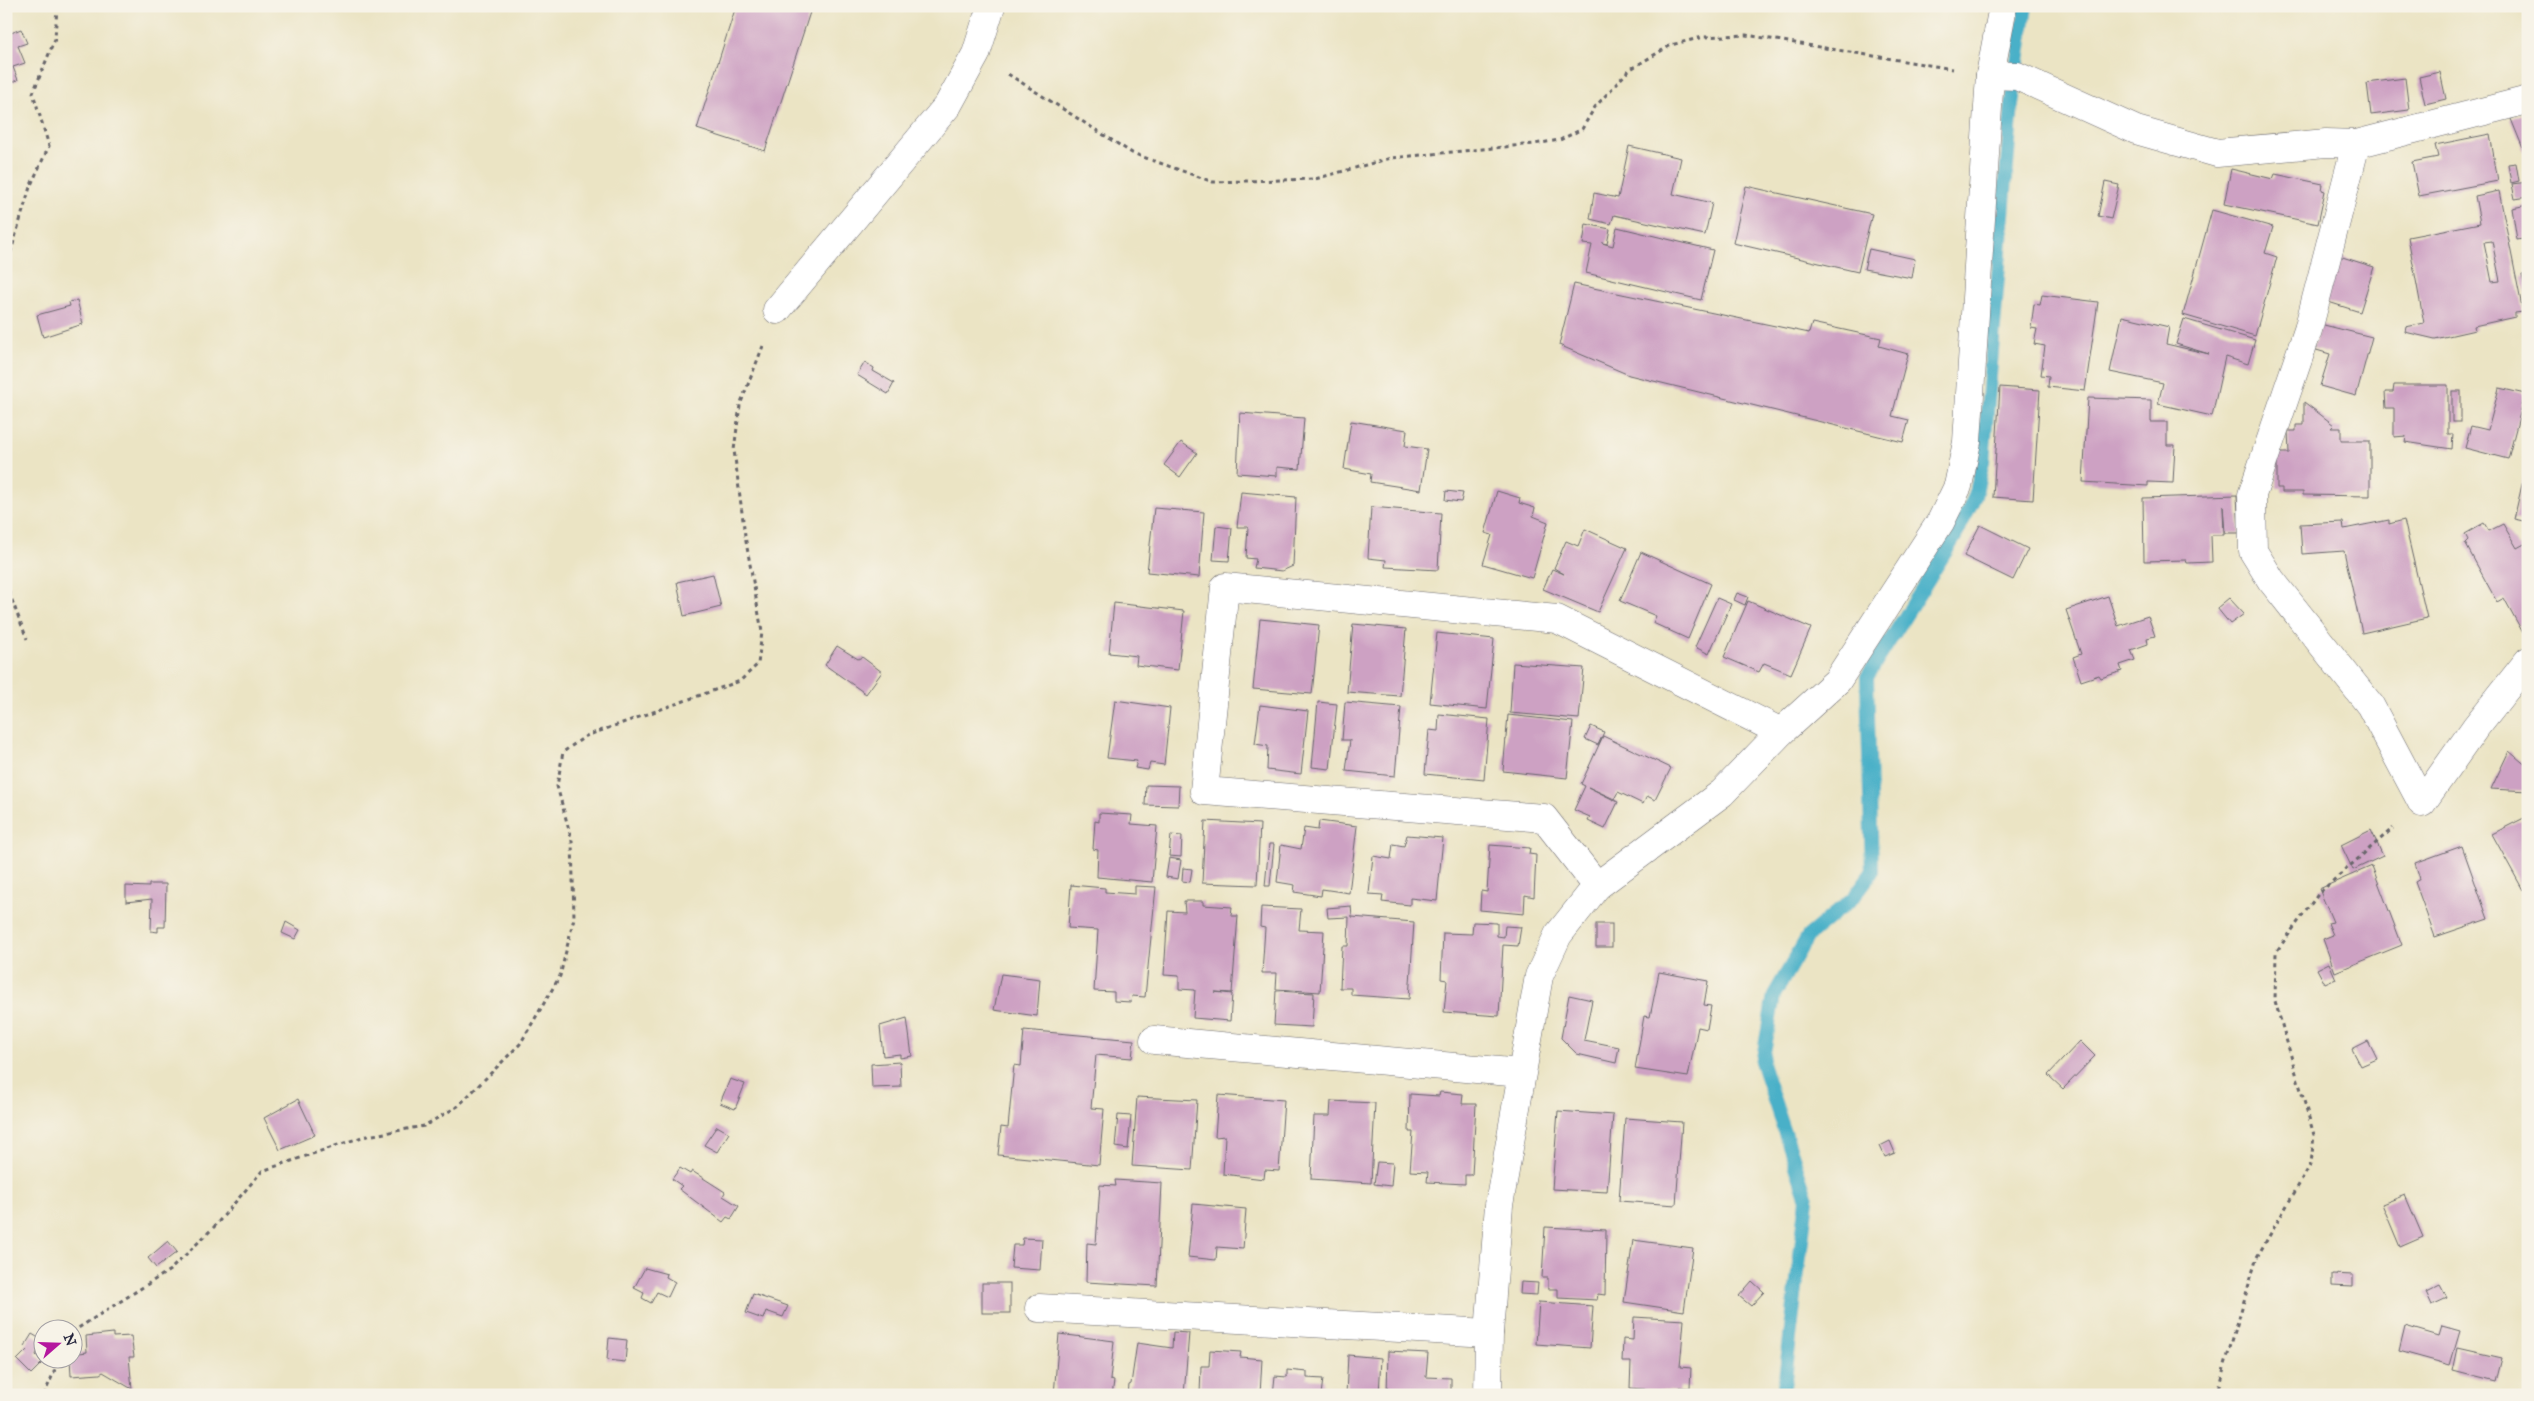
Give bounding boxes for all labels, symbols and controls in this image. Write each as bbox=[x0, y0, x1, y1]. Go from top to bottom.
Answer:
north arrow bbox=[32, 1318, 82, 1368]
text: N bbox=[60, 1331, 80, 1348]

